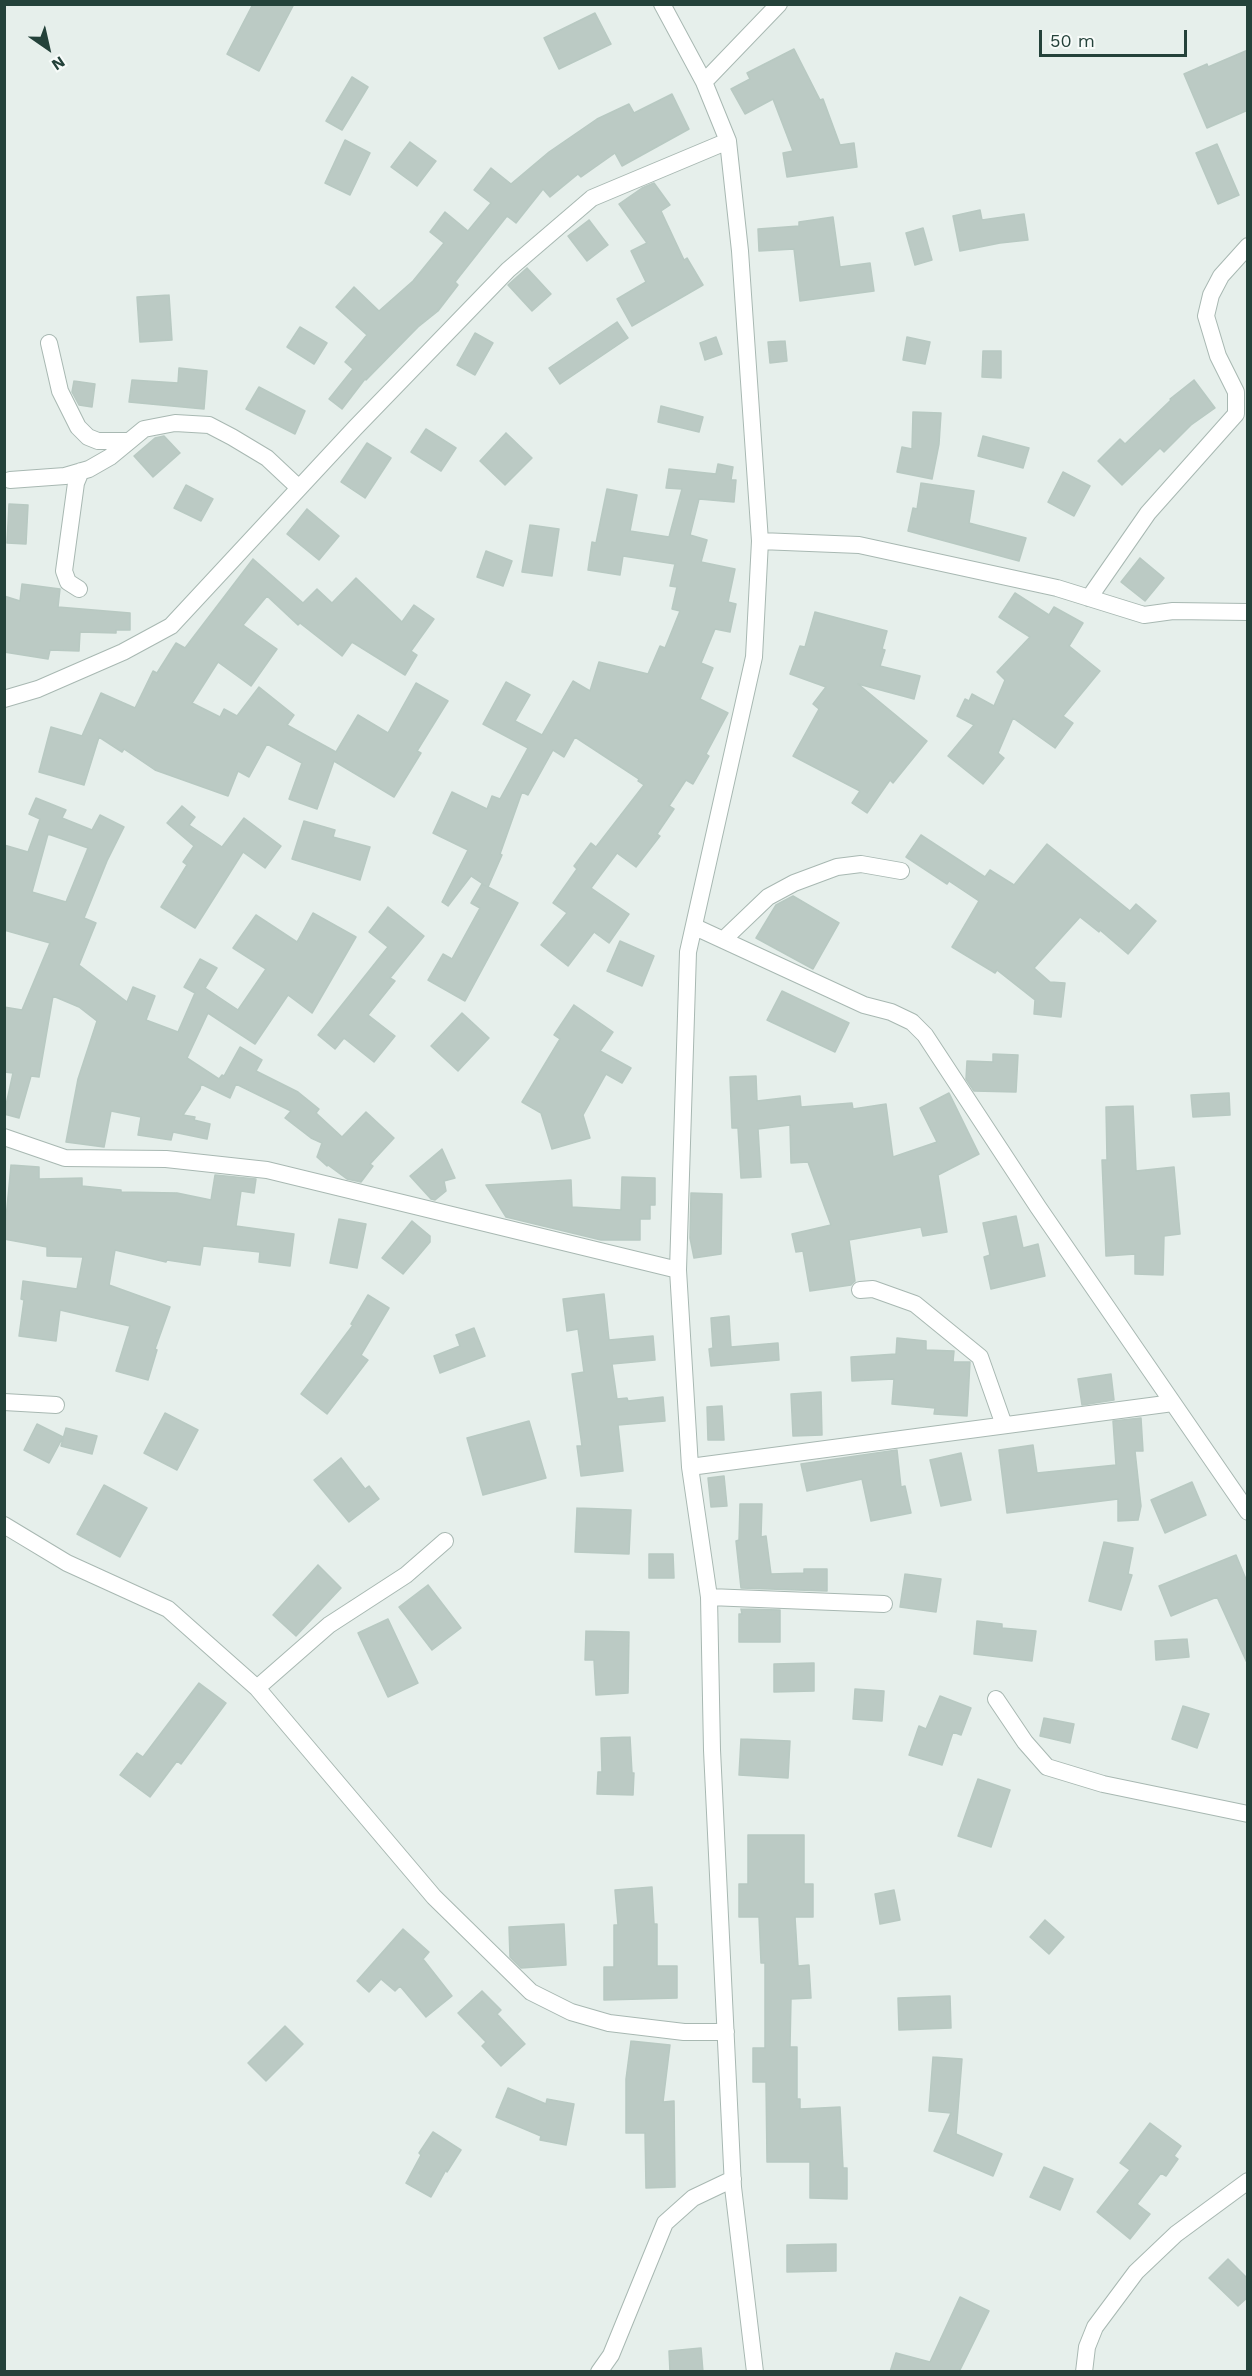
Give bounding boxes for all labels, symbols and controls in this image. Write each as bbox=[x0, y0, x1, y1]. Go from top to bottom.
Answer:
north arrow bbox=[18, 18, 78, 78]
scale bar bbox=[1042, 18, 1190, 56]
text: 50 m bbox=[1050, 30, 1095, 51]
text: N bbox=[48, 52, 69, 75]

